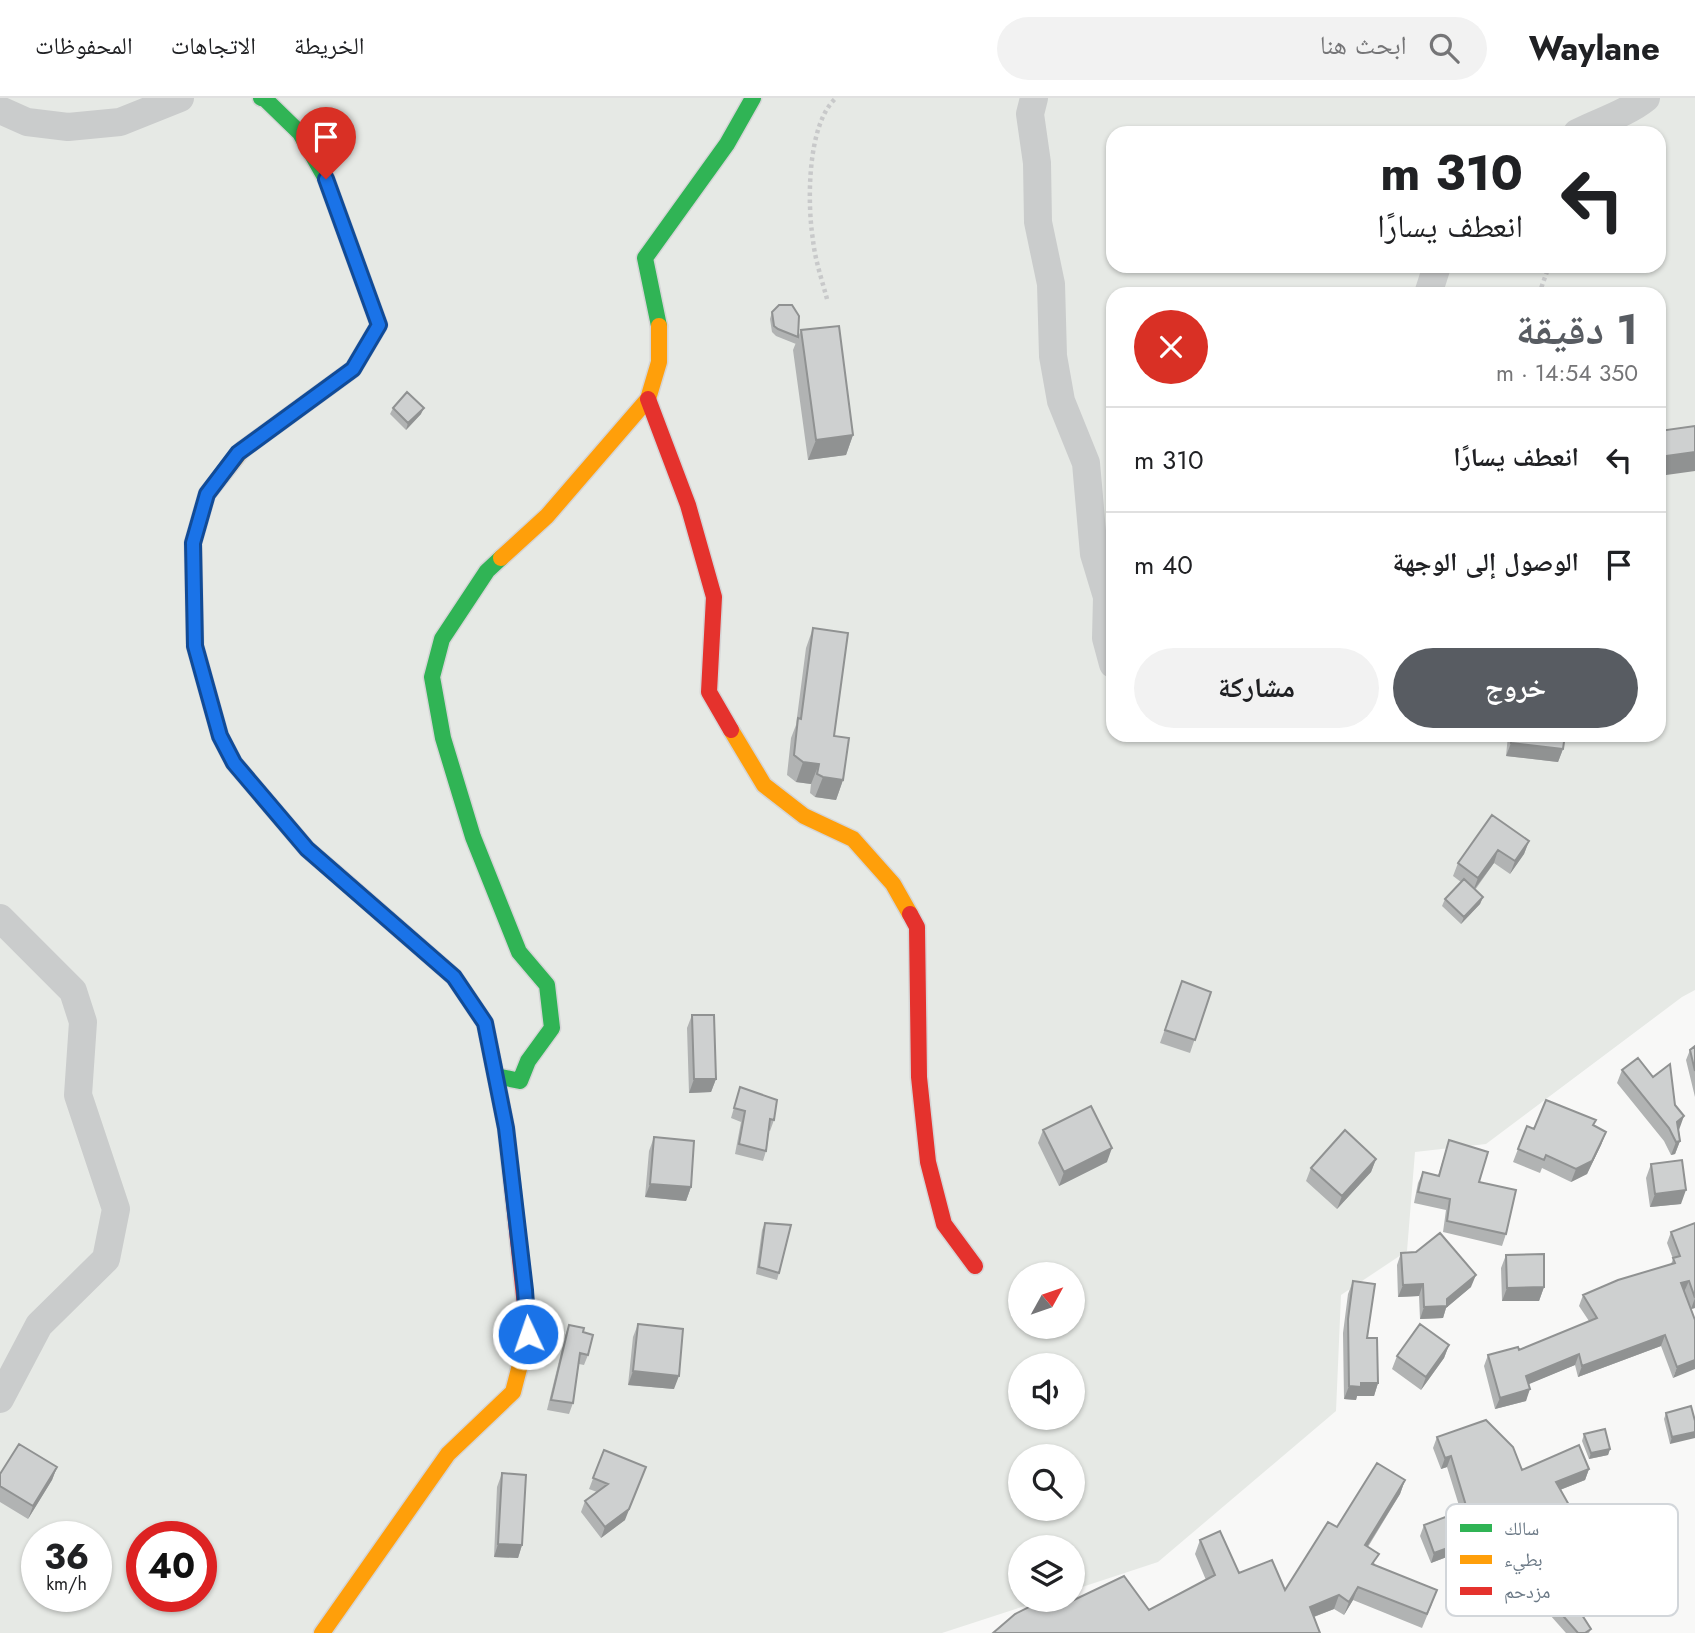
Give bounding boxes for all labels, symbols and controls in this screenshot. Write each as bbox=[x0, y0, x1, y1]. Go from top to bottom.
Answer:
search box bbox=[997, 17, 1487, 80]
text: Waylane bbox=[1529, 25, 1660, 72]
text: ابحث هنا bbox=[1320, 26, 1407, 64]
text: المحفوظات bbox=[35, 28, 133, 63]
text: الاتجاهات bbox=[171, 28, 256, 63]
text: الخريطة bbox=[294, 28, 365, 63]
icon: search bbox=[1425, 29, 1463, 67]
pin bbox=[296, 107, 356, 179]
icon: arrive bbox=[307, 118, 345, 156]
text: 310 m bbox=[1380, 138, 1523, 208]
icon: left bbox=[1547, 154, 1638, 245]
text: انعطف يسارًا bbox=[1377, 203, 1523, 249]
text: 1 دقيقة bbox=[1516, 299, 1638, 360]
button: close bbox=[1134, 310, 1208, 384]
text: 350 m · 14:54 bbox=[1496, 356, 1638, 390]
text: انعطف يسارًا bbox=[1453, 438, 1579, 476]
text: 310 m bbox=[1134, 441, 1204, 479]
icon: left bbox=[1600, 441, 1638, 479]
text: الوصول إلى الوجهة bbox=[1392, 543, 1579, 581]
text: 40 m bbox=[1134, 546, 1193, 584]
icon: arrive bbox=[1600, 546, 1638, 584]
button: مشاركة bbox=[1134, 648, 1379, 728]
button: خروج bbox=[1393, 648, 1638, 728]
north arrow bbox=[1008, 1262, 1085, 1339]
map controls bbox=[1008, 1262, 1085, 1612]
position arrow bbox=[491, 1297, 565, 1371]
button: sound bbox=[1008, 1353, 1085, 1430]
button: search bbox=[1008, 1444, 1085, 1521]
legend bbox=[1446, 1504, 1678, 1616]
text: سالك bbox=[1504, 1515, 1539, 1542]
speed limit sign: 40 bbox=[126, 1521, 217, 1612]
text: 36 bbox=[44, 1532, 89, 1582]
button: layers bbox=[1008, 1535, 1085, 1612]
text: بطيء bbox=[1504, 1546, 1543, 1575]
text: km/h bbox=[46, 1571, 87, 1597]
text: مزدحم bbox=[1504, 1578, 1550, 1605]

